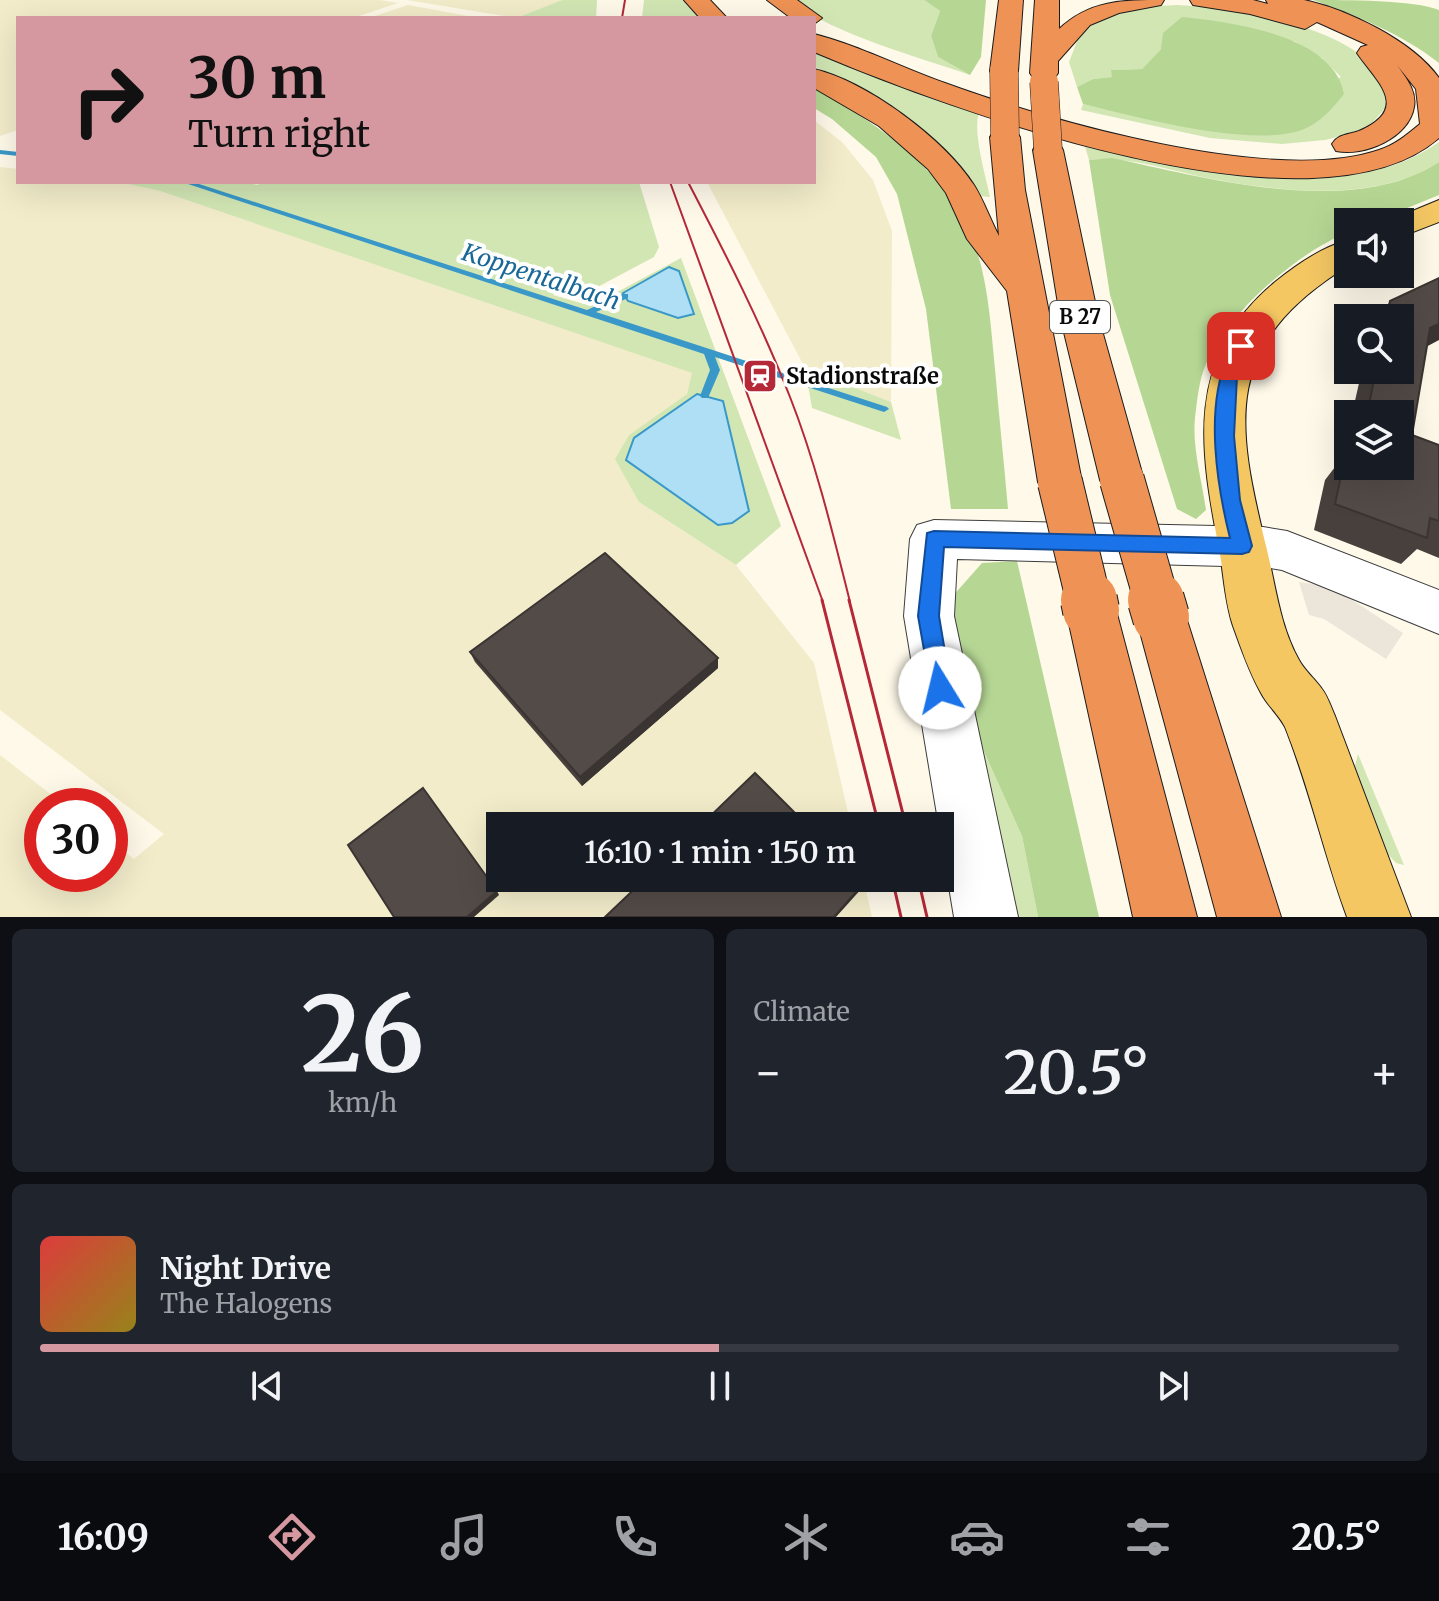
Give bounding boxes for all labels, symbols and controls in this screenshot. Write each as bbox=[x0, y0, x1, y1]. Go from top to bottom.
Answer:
text: 30 m bbox=[188, 43, 326, 113]
icon: right bbox=[56, 48, 160, 152]
text: Turn right bbox=[188, 112, 370, 157]
map controls bbox=[1334, 208, 1414, 480]
button: sound bbox=[1334, 208, 1414, 288]
water label: Koppentalbach bbox=[457, 236, 624, 317]
road number: B 27 bbox=[1050, 301, 1110, 333]
button: search bbox=[1334, 304, 1414, 384]
pin bbox=[1207, 312, 1275, 380]
icon: arrive bbox=[1219, 324, 1263, 368]
station icon: Stadionstraße bbox=[741, 357, 779, 395]
place label: Stadionstraße bbox=[786, 362, 939, 390]
button: layers bbox=[1334, 400, 1414, 480]
position arrow bbox=[898, 646, 982, 730]
speed limit sign: 30 bbox=[24, 788, 128, 892]
text: 16:10 · 1 min · 150 m bbox=[584, 833, 856, 871]
text: 26 bbox=[301, 969, 424, 1099]
text: Climate bbox=[754, 995, 850, 1028]
text: 20.5° bbox=[1003, 1035, 1149, 1110]
text: − bbox=[754, 1045, 783, 1100]
text: + bbox=[1370, 1045, 1399, 1100]
text: km/h bbox=[328, 1086, 397, 1119]
text: Night Drive bbox=[160, 1249, 331, 1287]
text: The Halogens bbox=[160, 1287, 332, 1320]
icon: previous bbox=[245, 1364, 289, 1408]
icon: pause bbox=[698, 1364, 742, 1408]
icon: next bbox=[1151, 1364, 1195, 1408]
icon: directions bbox=[264, 1509, 320, 1565]
icon: music bbox=[436, 1509, 492, 1565]
icon: phone bbox=[607, 1509, 663, 1565]
icon: climate bbox=[778, 1509, 834, 1565]
icon: car bbox=[949, 1509, 1005, 1565]
icon: filters bbox=[1120, 1509, 1176, 1565]
text: 16:09 bbox=[58, 1515, 149, 1560]
text: 20.5° bbox=[1292, 1515, 1381, 1560]

